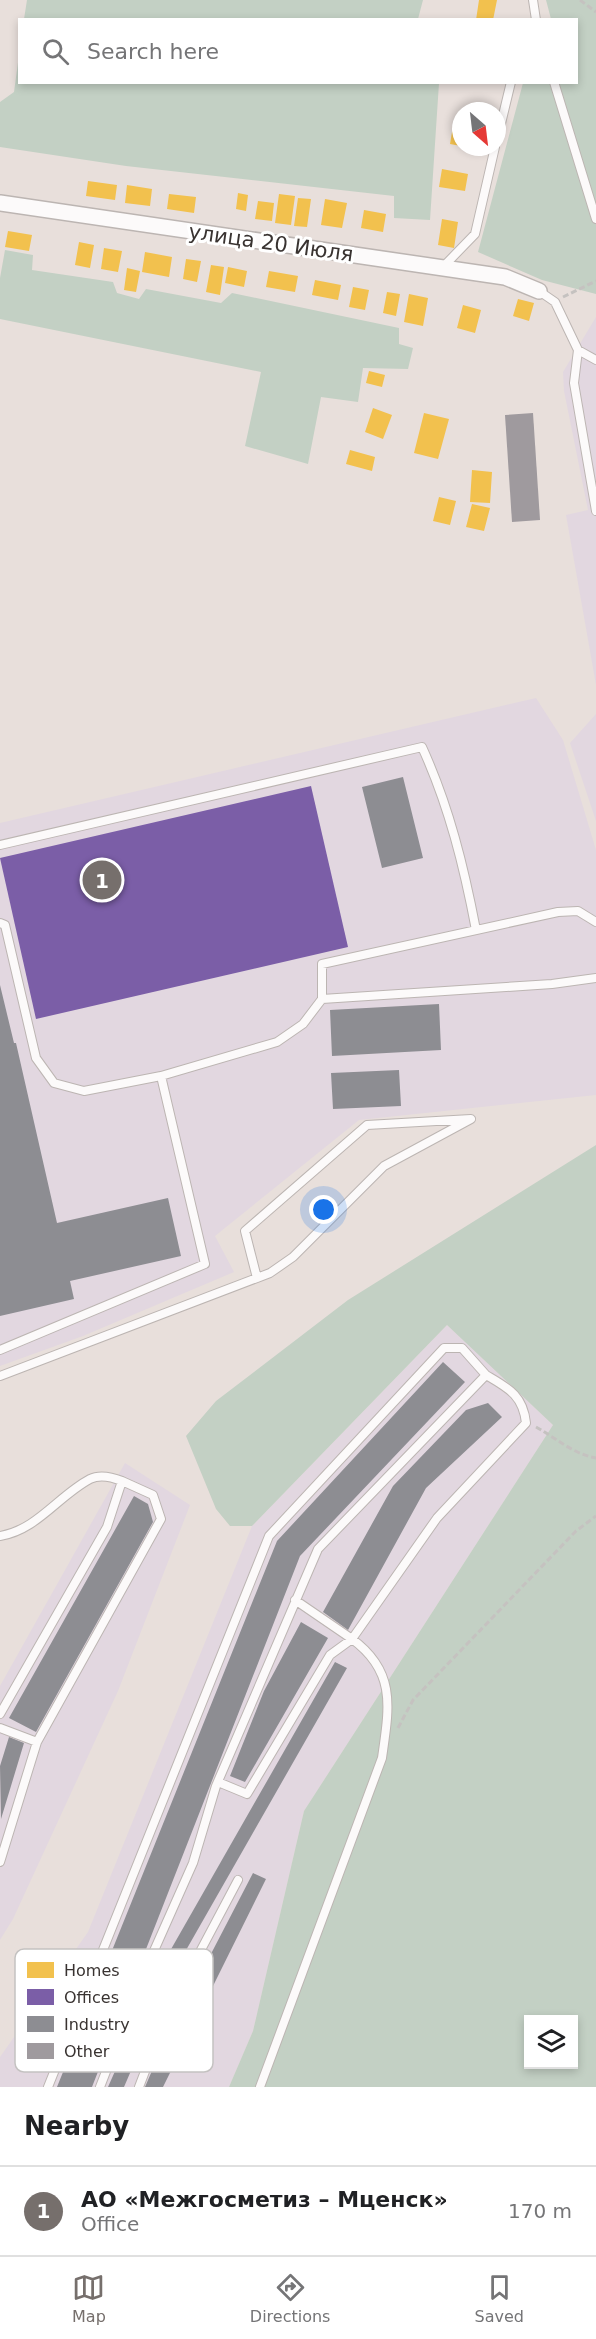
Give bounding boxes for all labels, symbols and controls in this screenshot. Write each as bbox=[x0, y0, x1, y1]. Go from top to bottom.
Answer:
search box bbox=[18, 18, 578, 84]
icon: search bbox=[39, 35, 72, 68]
text: Search here bbox=[87, 39, 219, 64]
north arrow bbox=[452, 102, 506, 156]
street label: улица 20 Июля bbox=[187, 220, 355, 266]
pin: 1 bbox=[82, 858, 122, 902]
your location bbox=[309, 1195, 338, 1224]
legend bbox=[15, 1949, 213, 2072]
text: Homes bbox=[64, 1961, 120, 1980]
text: Offices bbox=[64, 1988, 119, 2007]
text: Industry bbox=[64, 2015, 130, 2034]
map controls bbox=[524, 2015, 578, 2069]
button: layers bbox=[524, 2015, 578, 2069]
text: Other bbox=[64, 2042, 110, 2061]
text: Nearby bbox=[24, 2111, 129, 2141]
text: АО «Межгосметиз – Мценск» bbox=[81, 2187, 448, 2212]
text: 1 bbox=[37, 2199, 50, 2223]
text: 170 m bbox=[508, 2199, 572, 2223]
text: Office bbox=[81, 2212, 139, 2236]
tab: Map bbox=[72, 2271, 106, 2326]
tab: Directions bbox=[250, 2271, 330, 2326]
tab: Saved bbox=[475, 2271, 524, 2326]

